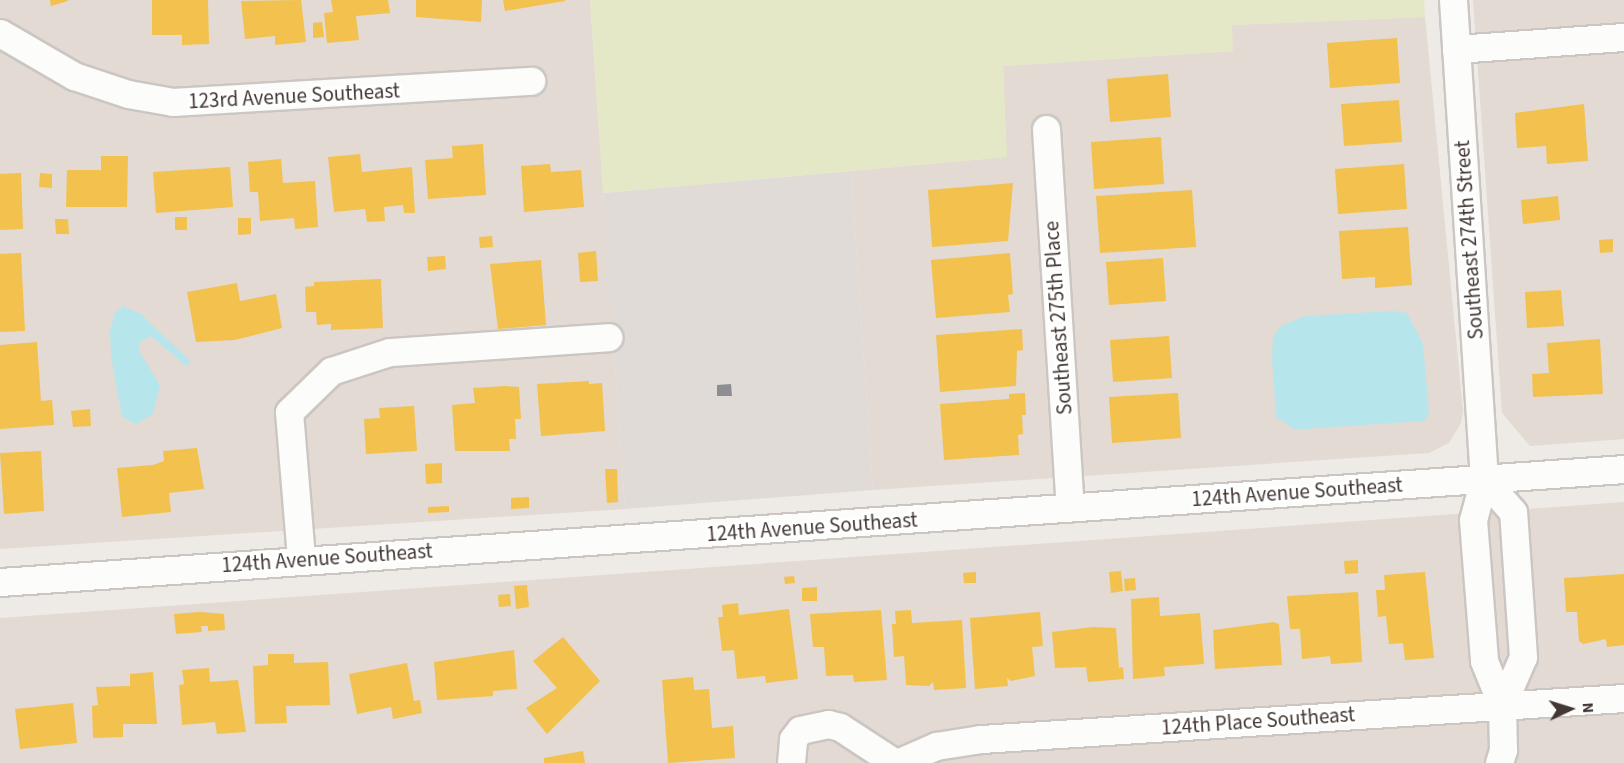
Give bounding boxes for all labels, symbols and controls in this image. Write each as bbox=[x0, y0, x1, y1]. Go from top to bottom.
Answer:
street label: 123rd Avenue Southeast bbox=[188, 78, 400, 114]
street label: Southeast 274th Street bbox=[1449, 140, 1489, 340]
street label: Southeast 275th Place bbox=[1039, 220, 1077, 416]
street label: 124th Avenue Southeast bbox=[1191, 472, 1403, 512]
street label: 124th Avenue Southeast bbox=[706, 507, 918, 547]
street label: 124th Avenue Southeast bbox=[221, 538, 433, 578]
north arrow bbox=[1540, 679, 1600, 739]
street label: 124th Place Southeast bbox=[1160, 702, 1356, 740]
text: N bbox=[1577, 702, 1599, 714]

